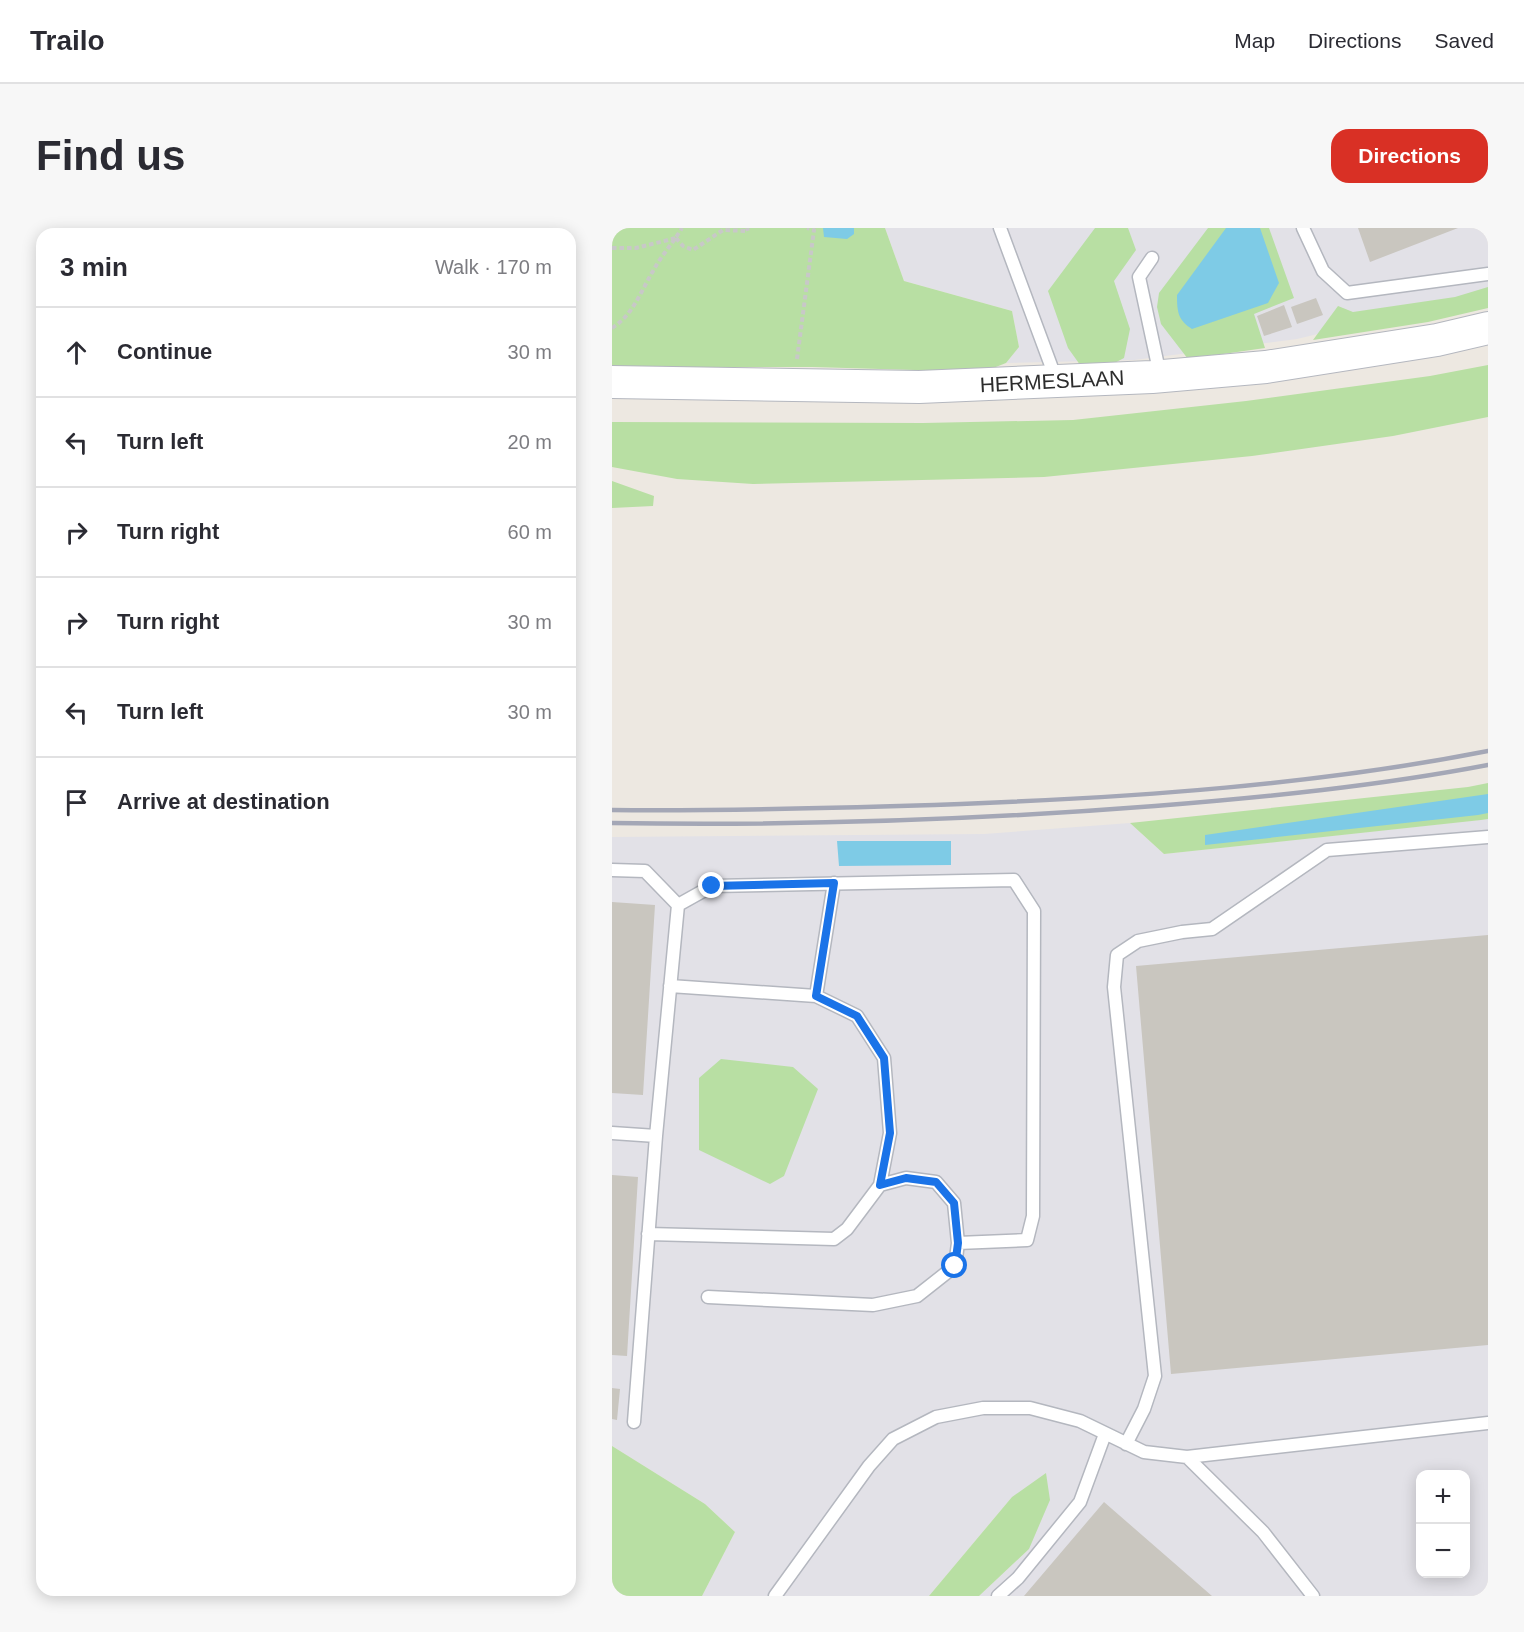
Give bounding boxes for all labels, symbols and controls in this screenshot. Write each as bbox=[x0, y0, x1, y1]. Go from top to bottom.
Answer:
text: Trailo bbox=[30, 25, 105, 56]
text: Map bbox=[1234, 29, 1275, 52]
text: Directions bbox=[1308, 29, 1401, 52]
text: Saved bbox=[1434, 29, 1494, 52]
button: Directions bbox=[1331, 129, 1488, 183]
text: Find us bbox=[36, 132, 185, 179]
text: 3 min bbox=[60, 252, 128, 282]
text: Walk · 170 m bbox=[435, 256, 552, 278]
icon: ahead bbox=[60, 336, 93, 369]
text: Continue bbox=[117, 339, 212, 364]
text: 30 m bbox=[508, 341, 552, 363]
street label: HERMESLAAN bbox=[979, 366, 1125, 396]
icon: left bbox=[60, 426, 93, 459]
text: Turn left bbox=[117, 429, 203, 454]
text: 20 m bbox=[508, 431, 552, 453]
icon: right bbox=[60, 516, 93, 549]
text: Turn right bbox=[117, 519, 219, 544]
text: 60 m bbox=[508, 521, 552, 543]
icon: right bbox=[60, 606, 93, 639]
text: Turn right bbox=[117, 609, 219, 634]
text: 30 m bbox=[508, 611, 552, 633]
icon: left bbox=[60, 696, 93, 729]
text: Turn left bbox=[117, 699, 203, 724]
text: 30 m bbox=[508, 701, 552, 723]
icon: arrive bbox=[60, 786, 93, 819]
text: Arrive at destination bbox=[117, 789, 330, 814]
route end bbox=[698, 872, 724, 898]
route start bbox=[941, 1252, 967, 1278]
map controls bbox=[1416, 1470, 1470, 1578]
button: + bbox=[1416, 1470, 1470, 1524]
button: − bbox=[1416, 1524, 1470, 1578]

